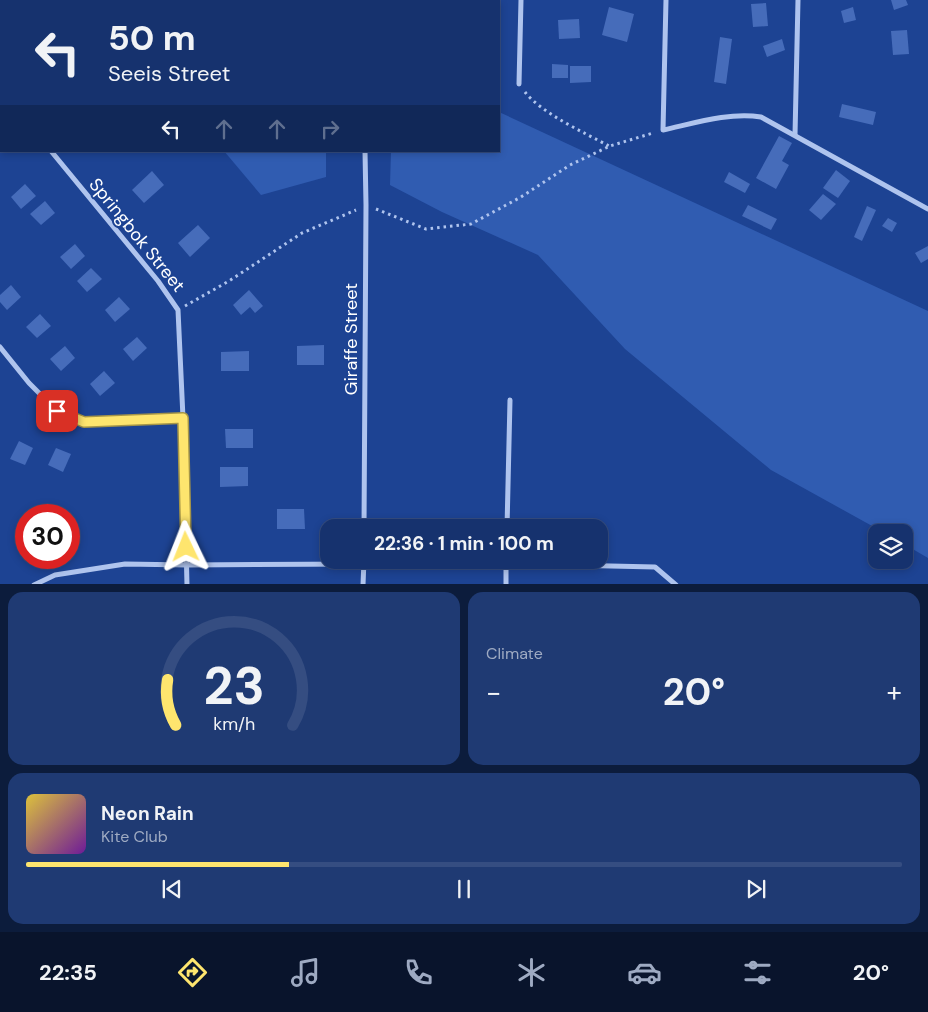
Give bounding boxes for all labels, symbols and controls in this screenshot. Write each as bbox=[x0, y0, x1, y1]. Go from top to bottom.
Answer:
text: 50 m bbox=[108, 15, 196, 61]
icon: left bbox=[25, 20, 90, 85]
text: Seeis Street bbox=[108, 59, 230, 88]
icon: left bbox=[157, 115, 185, 143]
icon: ahead bbox=[210, 115, 238, 143]
icon: ahead bbox=[263, 115, 291, 143]
icon: right bbox=[316, 115, 344, 143]
street label: Springbok Street bbox=[84, 173, 190, 297]
street label: Giraffe Street bbox=[339, 283, 363, 395]
pin bbox=[36, 390, 78, 432]
icon: arrive bbox=[43, 397, 71, 425]
speed limit sign: 30 bbox=[15, 504, 80, 569]
position arrow bbox=[159, 520, 211, 572]
map controls bbox=[868, 524, 913, 569]
button: layers bbox=[868, 524, 913, 569]
text: 22:36 · 1 min · 100 m bbox=[374, 531, 554, 556]
text: Climate bbox=[486, 643, 543, 664]
text: 23 bbox=[203, 652, 265, 720]
text: 20° bbox=[663, 667, 725, 717]
text: − bbox=[486, 674, 501, 711]
text: + bbox=[887, 674, 902, 711]
text: km/h bbox=[213, 712, 255, 736]
text: Neon Rain bbox=[101, 801, 194, 826]
text: Kite Club bbox=[101, 826, 168, 847]
icon: previous bbox=[158, 875, 186, 903]
icon: pause bbox=[450, 875, 478, 903]
icon: next bbox=[742, 875, 770, 903]
icon: directions bbox=[175, 955, 210, 990]
icon: music bbox=[288, 955, 323, 990]
icon: phone bbox=[401, 955, 436, 990]
icon: climate bbox=[514, 955, 549, 990]
icon: car bbox=[627, 955, 662, 990]
icon: filters bbox=[740, 955, 775, 990]
text: 22:35 bbox=[39, 958, 97, 987]
text: 20° bbox=[853, 958, 889, 987]

